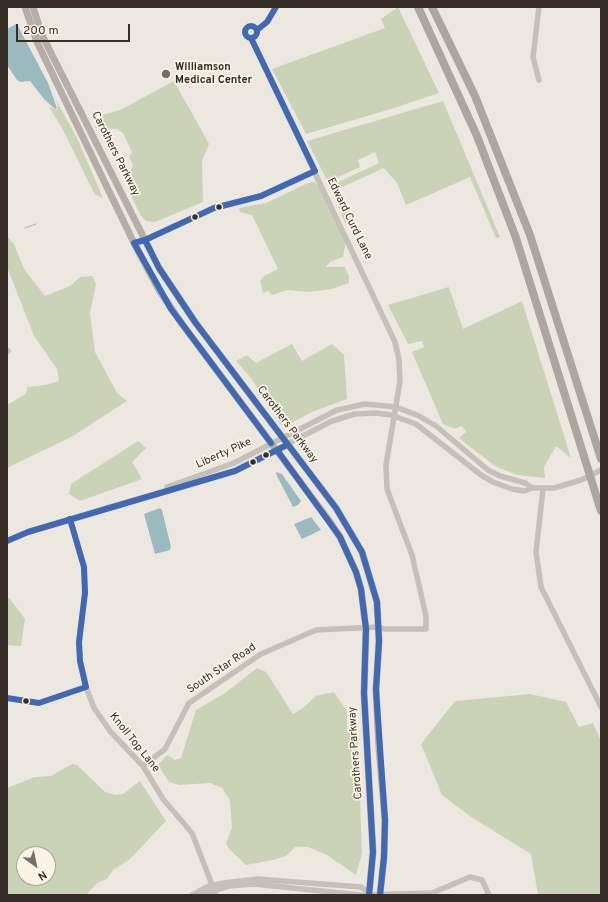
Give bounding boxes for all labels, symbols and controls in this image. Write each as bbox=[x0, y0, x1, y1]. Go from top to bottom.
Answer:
scale bar bbox=[18, 16, 132, 42]
text: 200 m bbox=[23, 23, 59, 39]
place label: Williamson Medical Center bbox=[175, 61, 252, 87]
marker: Williamson Medical Center bbox=[160, 68, 172, 80]
street label: Carothers Parkway bbox=[88, 109, 142, 199]
street label: Edward Curd Lane bbox=[323, 176, 375, 262]
unlabelled marker bbox=[214, 202, 224, 212]
unlabelled marker bbox=[190, 212, 200, 222]
street label: Carothers Parkway bbox=[254, 384, 320, 466]
street label: Liberty Pike bbox=[194, 436, 254, 472]
unlabelled marker bbox=[261, 450, 271, 460]
unlabelled marker bbox=[248, 457, 258, 467]
street label: South Star Road bbox=[185, 641, 259, 697]
unlabelled marker bbox=[21, 696, 31, 706]
street label: Carothers Parkway bbox=[346, 706, 366, 800]
street label: Knoll Top Lane bbox=[106, 711, 162, 775]
north arrow bbox=[16, 846, 56, 886]
text: N bbox=[35, 867, 49, 883]

